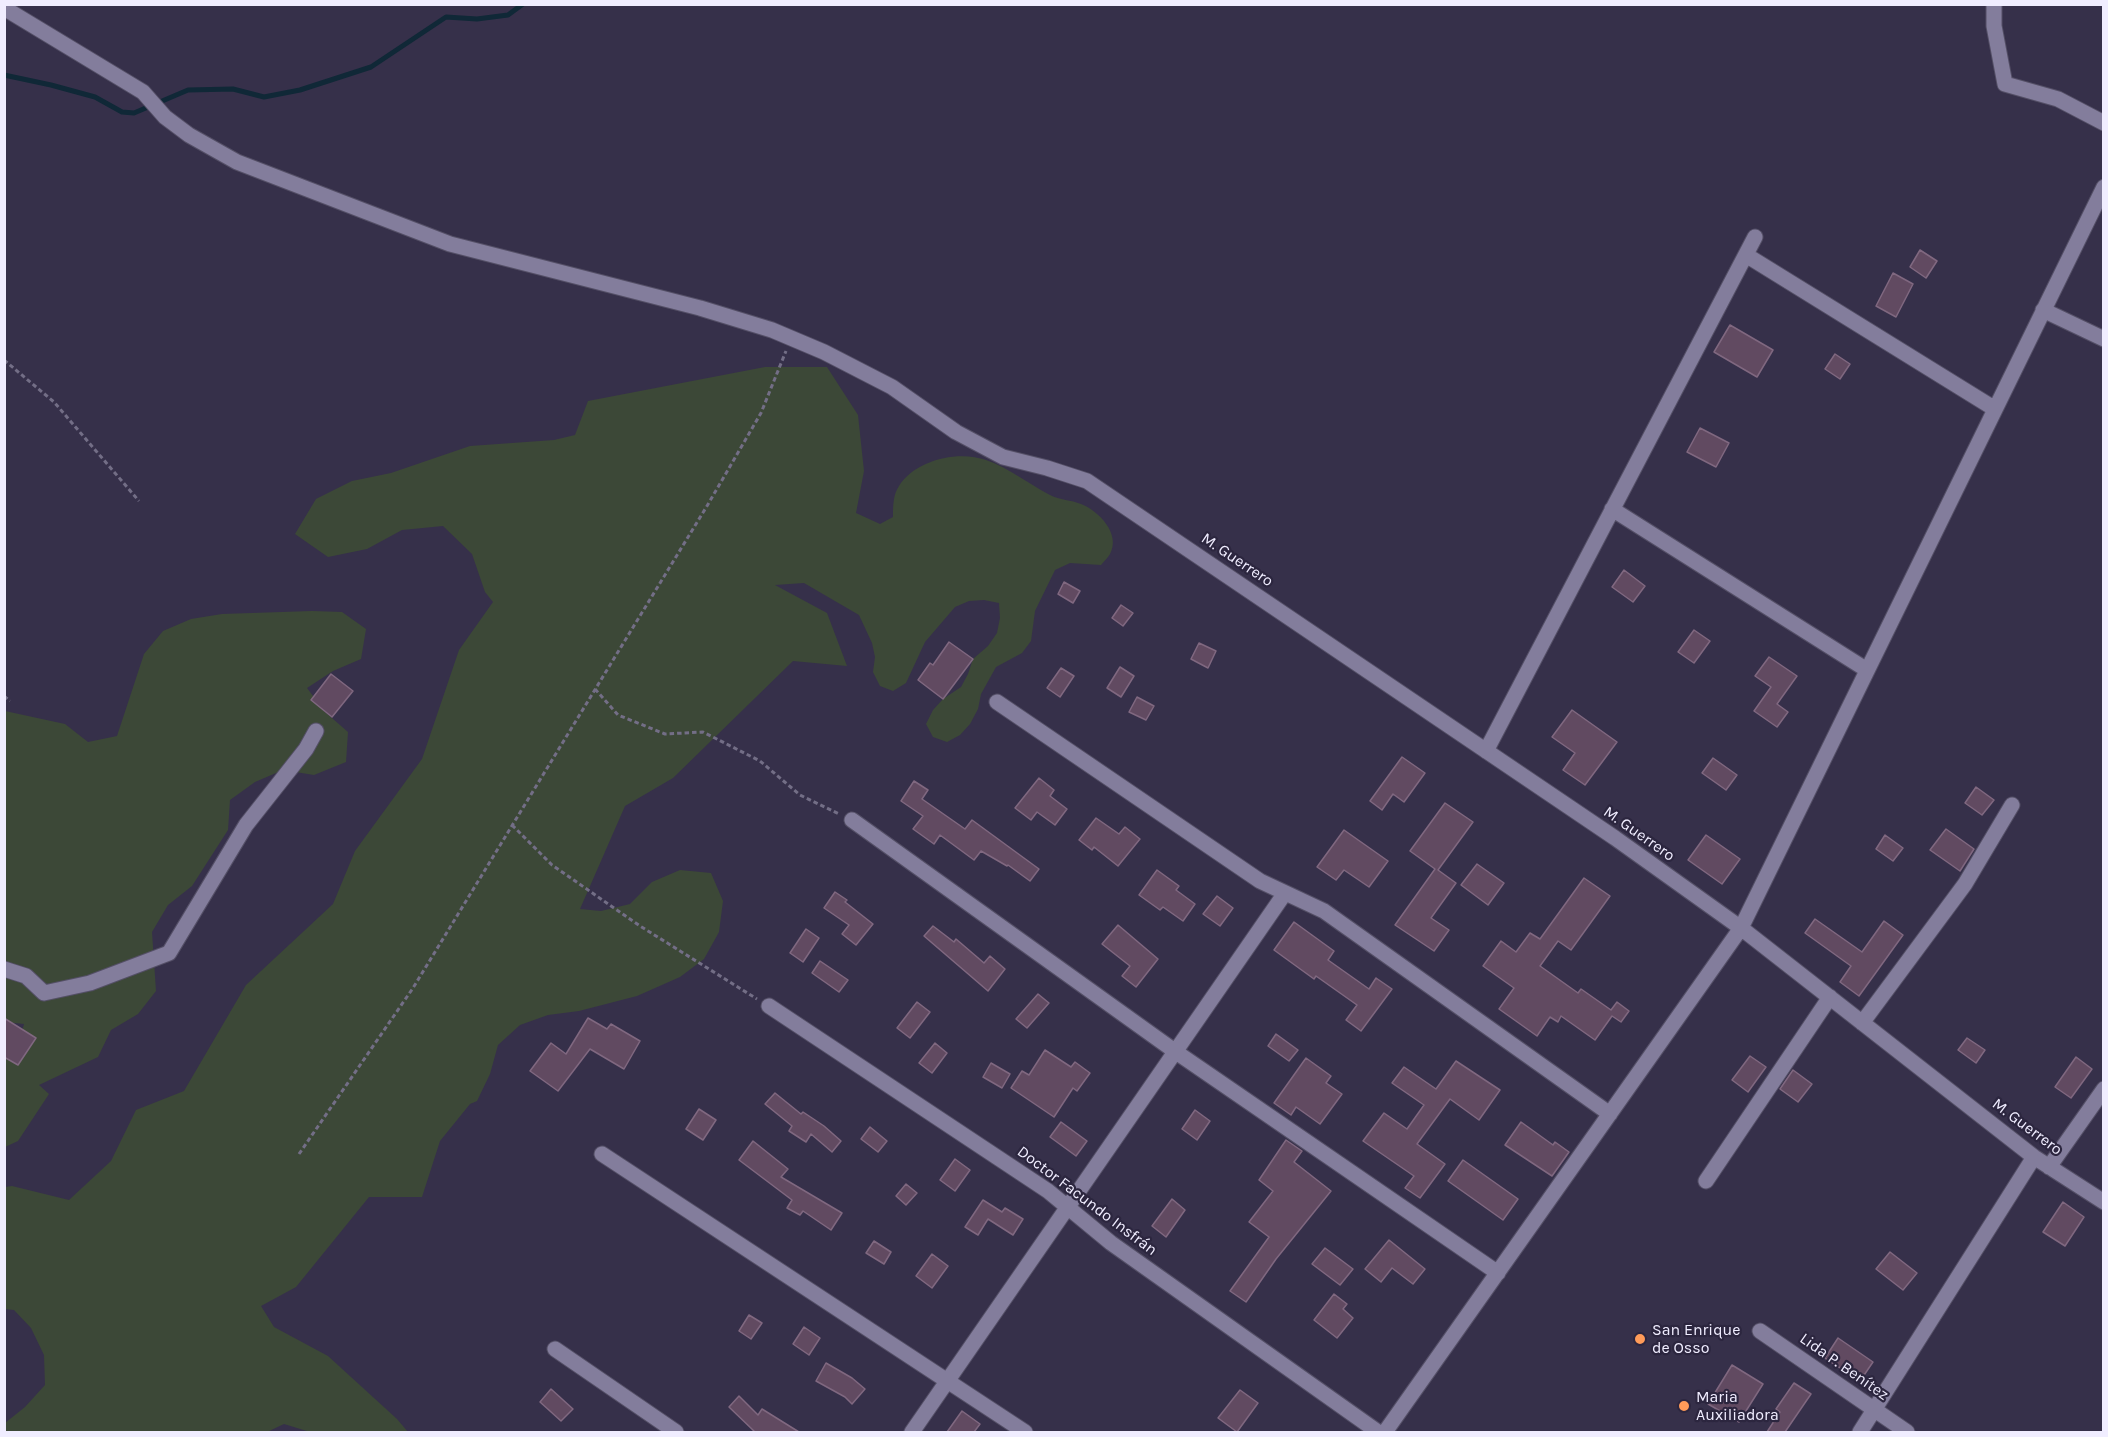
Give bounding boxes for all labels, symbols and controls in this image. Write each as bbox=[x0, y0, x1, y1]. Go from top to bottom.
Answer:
street label: M. Guerrero bbox=[1197, 529, 1277, 591]
street label: M. Guerrero bbox=[1600, 802, 1678, 866]
street label: M. Guerrero bbox=[1988, 1094, 2066, 1160]
street label: Doctor Facundo Insfrán bbox=[1013, 1142, 1161, 1260]
place label: San Enrique de Osso bbox=[1652, 1320, 1740, 1358]
street label: Lida P. Benítez bbox=[1796, 1329, 1892, 1405]
marker: San Enrique de Osso bbox=[1633, 1332, 1647, 1346]
place label: Maria Auxiliadora bbox=[1696, 1387, 1779, 1425]
marker: Maria Auxiliadora bbox=[1677, 1399, 1691, 1413]

